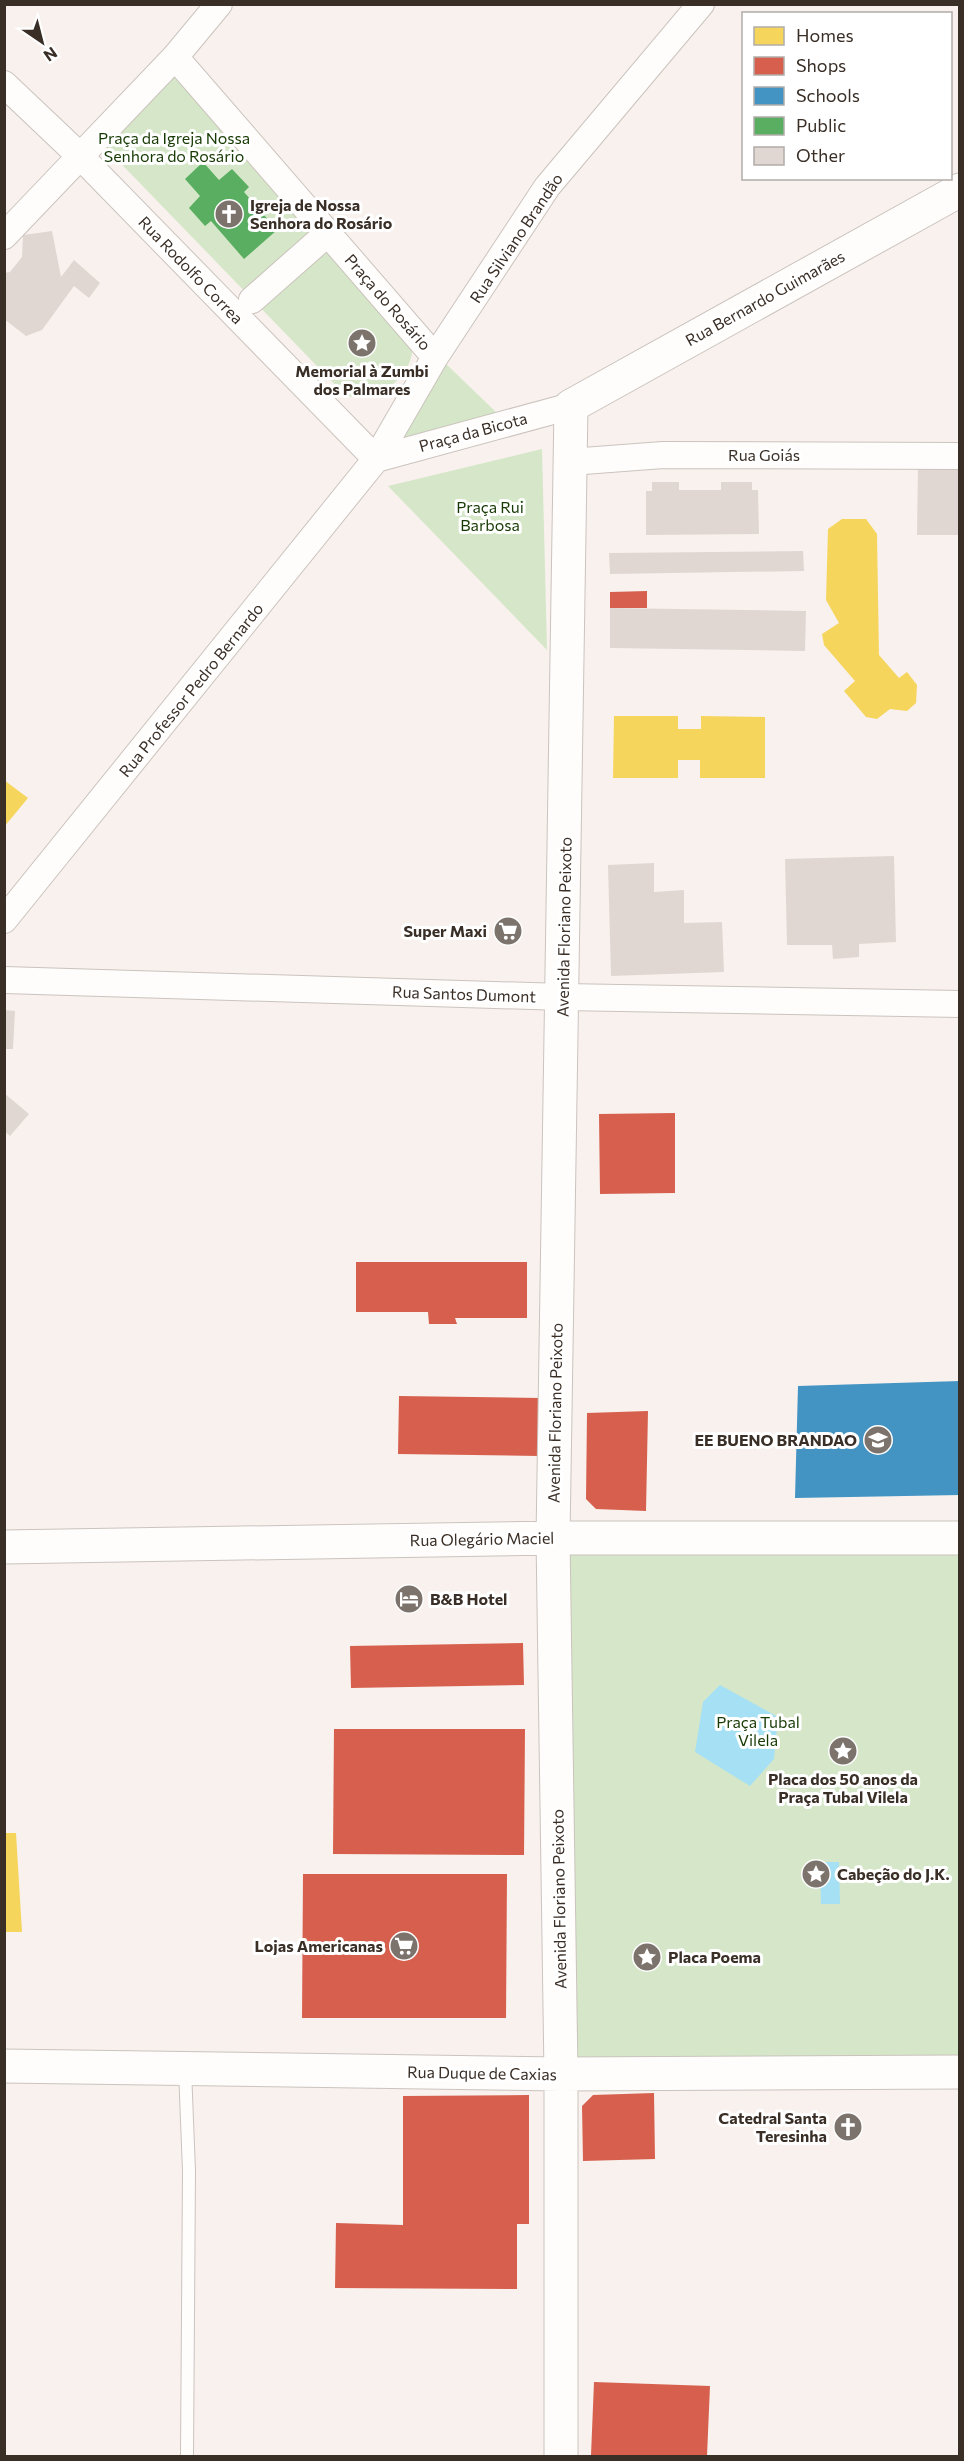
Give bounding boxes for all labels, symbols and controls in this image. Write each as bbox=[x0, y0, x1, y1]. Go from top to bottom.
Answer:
north arrow bbox=[12, 12, 72, 72]
legend bbox=[742, 12, 952, 180]
text: Homes bbox=[796, 24, 854, 46]
text: N bbox=[41, 43, 61, 66]
text: Shops bbox=[796, 54, 846, 76]
text: Schools bbox=[796, 84, 860, 106]
text: Public bbox=[796, 114, 846, 136]
park label: Praça da Igreja Nossa Senhora do Rosário bbox=[98, 128, 250, 165]
text: Other bbox=[796, 144, 845, 166]
street label: Rua Silviano Brandão bbox=[465, 169, 566, 306]
place label: Igreja de Nossa Senhora do Rosário bbox=[250, 195, 393, 232]
church icon: Igreja de Nossa Senhora do Rosário bbox=[213, 198, 245, 230]
street label: Rua Rodolfo Correa bbox=[135, 212, 248, 327]
street label: Rua Bernardo Guimarães bbox=[682, 246, 848, 349]
street label: Praça do Rosário bbox=[341, 250, 435, 354]
place icon: Memorial à Zumbi dos Palmares bbox=[346, 327, 378, 359]
place label: Memorial à Zumbi dos Palmares bbox=[295, 361, 429, 398]
street label: Praça da Bicota bbox=[417, 408, 529, 455]
street label: Rua Goiás bbox=[728, 445, 800, 464]
park label: Praça Rui Barbosa bbox=[456, 497, 524, 534]
street label: Rua Professor Pedro Bernardo bbox=[115, 599, 267, 781]
street label: Avenida Floriano Peixoto bbox=[552, 837, 575, 1017]
supermarket icon: Super Maxi bbox=[492, 915, 524, 947]
place label: Super Maxi bbox=[403, 921, 487, 940]
street label: Rua Santos Dumont bbox=[392, 981, 537, 1006]
street label: Avenida Floriano Peixoto bbox=[543, 1323, 566, 1503]
school or university icon: EE BUENO BRANDAO bbox=[862, 1424, 894, 1456]
place label: EE BUENO BRANDAO bbox=[695, 1430, 857, 1449]
street label: Rua Olegário Maciel bbox=[410, 1528, 554, 1549]
hotel icon: B&B Hotel bbox=[393, 1583, 425, 1615]
place label: B&B Hotel bbox=[430, 1589, 507, 1608]
park label: Praça Tubal Vilela bbox=[716, 1712, 800, 1749]
place icon: Placa dos 50 anos da Praça Tubal Vilela bbox=[827, 1735, 859, 1767]
place label: Placa dos 50 anos da Praça Tubal Vilela bbox=[768, 1769, 918, 1806]
street label: Avenida Floriano Peixoto bbox=[547, 1809, 570, 1989]
place icon: Cabeção do J.K. bbox=[800, 1858, 832, 1890]
place label: Cabeção do J.K. bbox=[837, 1864, 950, 1883]
supermarket icon: Lojas Americanas bbox=[388, 1930, 420, 1962]
place label: Lojas Americanas bbox=[255, 1936, 383, 1955]
place icon: Placa Poema bbox=[631, 1941, 663, 1973]
place label: Placa Poema bbox=[668, 1947, 761, 1966]
street label: Rua Duque de Caxias bbox=[407, 2062, 557, 2083]
place label: Catedral Santa Teresinha bbox=[718, 2108, 827, 2145]
church icon: Catedral Santa Teresinha bbox=[832, 2111, 864, 2143]

